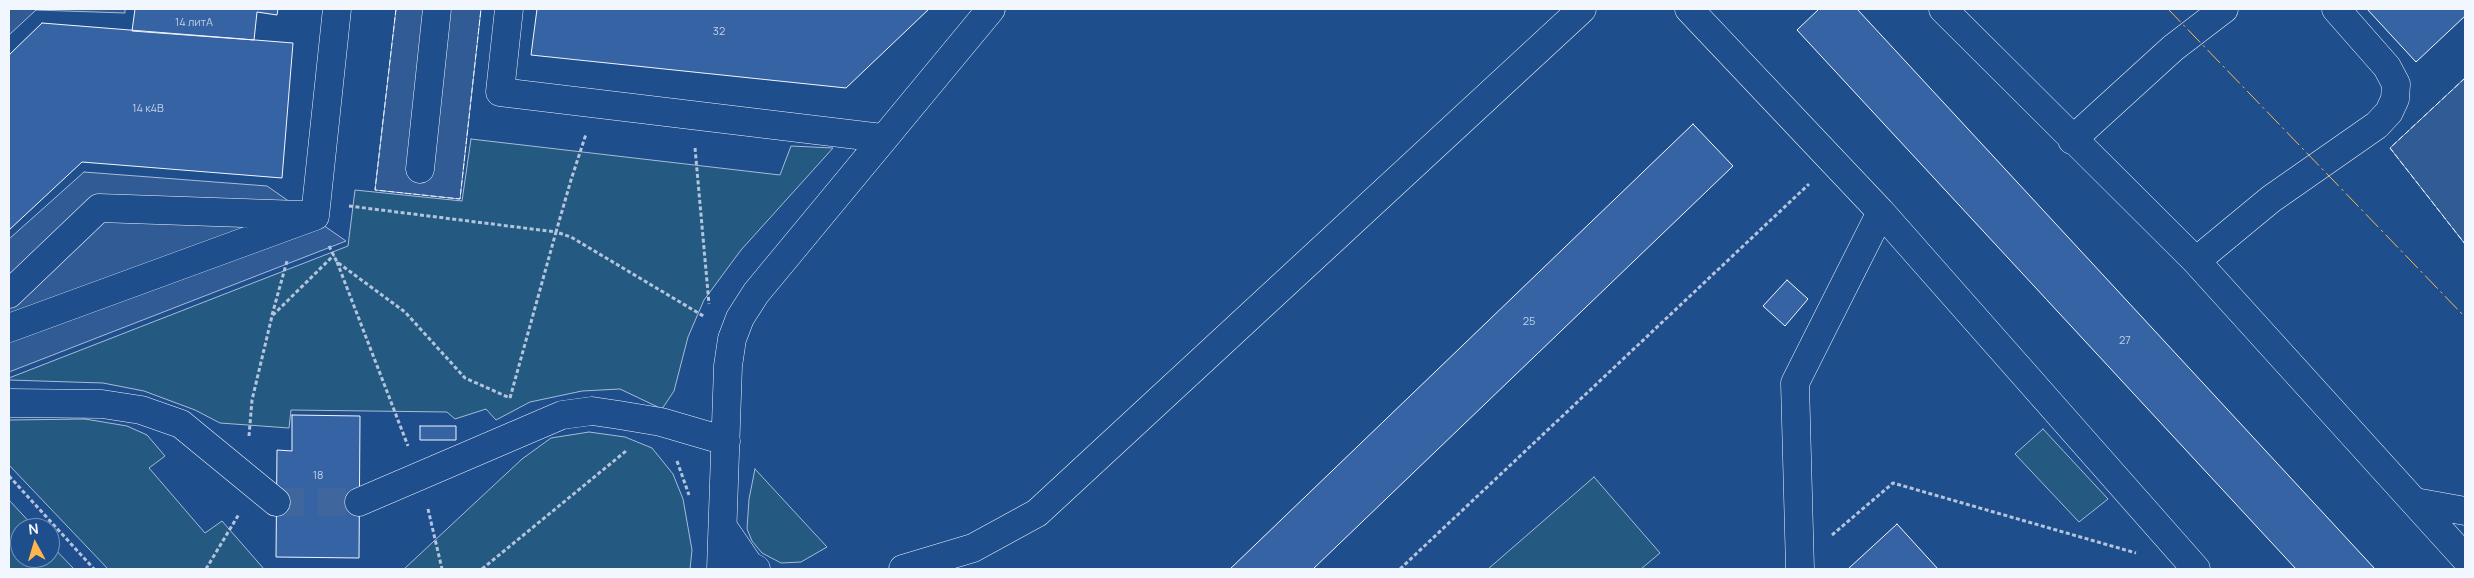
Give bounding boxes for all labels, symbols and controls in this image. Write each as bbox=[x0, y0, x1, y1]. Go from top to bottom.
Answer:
house number: 14 литА bbox=[175, 16, 213, 30]
house number: 32 bbox=[713, 25, 725, 39]
house number: 14 к4В bbox=[132, 102, 164, 116]
house number: 25 bbox=[1523, 315, 1535, 329]
house number: 27 bbox=[2119, 334, 2131, 348]
house number: 18 bbox=[313, 469, 323, 483]
north arrow bbox=[10, 518, 60, 568]
text: N bbox=[27, 519, 39, 539]

